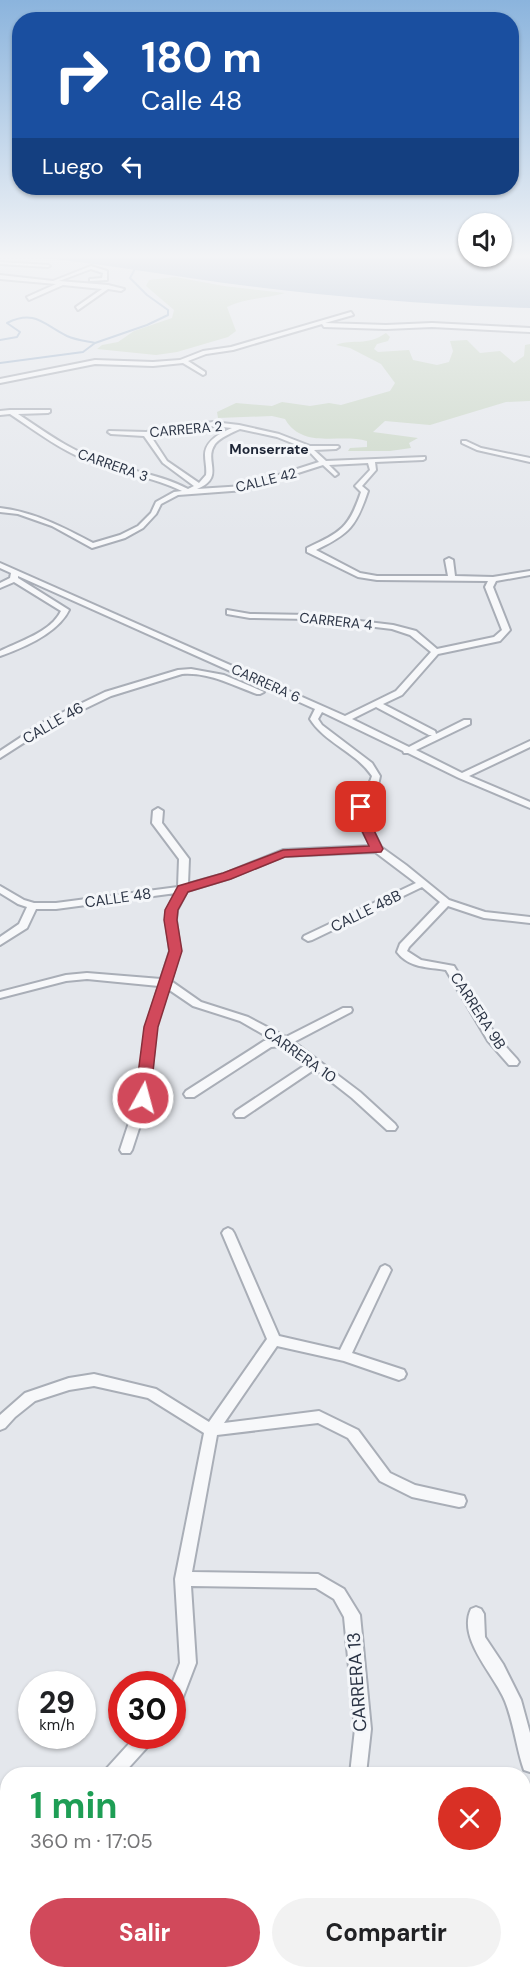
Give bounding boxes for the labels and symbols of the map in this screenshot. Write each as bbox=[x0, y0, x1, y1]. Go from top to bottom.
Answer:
street label: CARRERA 2 bbox=[149, 417, 223, 441]
district label: Monserrate bbox=[229, 440, 309, 458]
street label: CARRERA 3 bbox=[75, 445, 151, 485]
street label: CALLE 42 bbox=[234, 464, 298, 496]
street label: CARRERA 4 bbox=[299, 608, 374, 634]
street label: CARRERA 6 bbox=[229, 660, 303, 706]
street label: CALLE 46 bbox=[19, 698, 87, 748]
pin bbox=[335, 781, 386, 832]
street label: CALLE 48 bbox=[83, 883, 153, 913]
street label: CALLE 48B bbox=[327, 885, 405, 937]
street label: CARRERA 9B bbox=[446, 969, 510, 1053]
street label: CARRERA 10 bbox=[260, 1023, 340, 1087]
position arrow bbox=[111, 1066, 175, 1130]
street label: CARRERA 13 bbox=[342, 1631, 372, 1733]
speed limit sign: 30 bbox=[108, 1671, 186, 1749]

